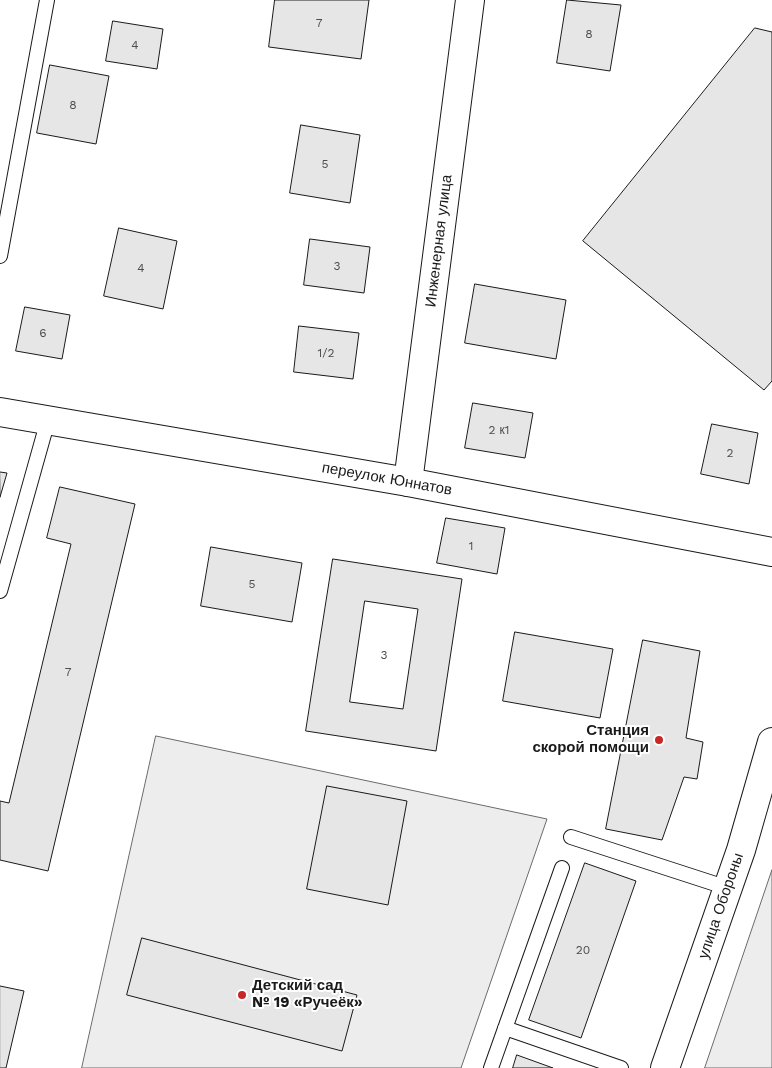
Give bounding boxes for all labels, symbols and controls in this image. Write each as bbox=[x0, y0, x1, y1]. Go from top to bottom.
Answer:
house number: 7 bbox=[316, 16, 322, 30]
house number: 8 bbox=[585, 27, 593, 41]
house number: 4 bbox=[131, 38, 139, 52]
house number: 8 bbox=[69, 98, 77, 112]
house number: 5 bbox=[322, 157, 328, 171]
street label: Инженерная улица bbox=[422, 174, 456, 308]
house number: 3 bbox=[334, 259, 340, 273]
house number: 4 bbox=[137, 261, 145, 275]
house number: 6 bbox=[39, 326, 47, 340]
house number: 1/2 bbox=[318, 346, 334, 360]
house number: 2 к1 bbox=[488, 423, 510, 437]
house number: 2 bbox=[727, 446, 733, 460]
street label: переулок Юннатов bbox=[321, 459, 453, 499]
house number: 1 bbox=[469, 539, 473, 553]
house number: 5 bbox=[249, 577, 255, 591]
house number: 3 bbox=[381, 648, 387, 662]
house number: 7 bbox=[65, 665, 71, 679]
place label: Станция скорой помощи bbox=[532, 722, 649, 757]
marker: Станция скорой помощи bbox=[653, 734, 665, 746]
street label: улица Обороны bbox=[694, 851, 748, 961]
house number: 20 bbox=[576, 943, 590, 957]
place label: Детский сад № 19 «Ручеёк» bbox=[252, 977, 363, 1012]
marker: Детский сад № 19 «Ручеёк» bbox=[236, 989, 248, 1001]

